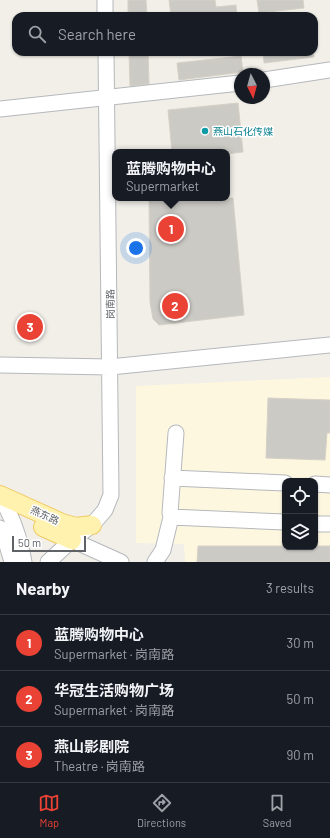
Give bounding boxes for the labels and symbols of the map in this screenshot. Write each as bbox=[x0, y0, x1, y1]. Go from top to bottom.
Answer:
north arrow bbox=[234, 68, 270, 104]
place label: 燕山石化传媒 bbox=[213, 125, 273, 137]
marker: 燕山石化传媒 bbox=[200, 126, 210, 136]
pin: 1 bbox=[158, 214, 184, 244]
your location bbox=[126, 238, 146, 258]
street label: 岗南路 bbox=[104, 289, 116, 319]
pin: 2 bbox=[162, 291, 188, 321]
pin: 3 bbox=[17, 312, 43, 342]
street label: 燕东路 bbox=[29, 503, 61, 527]
scale bar bbox=[12, 534, 86, 553]

